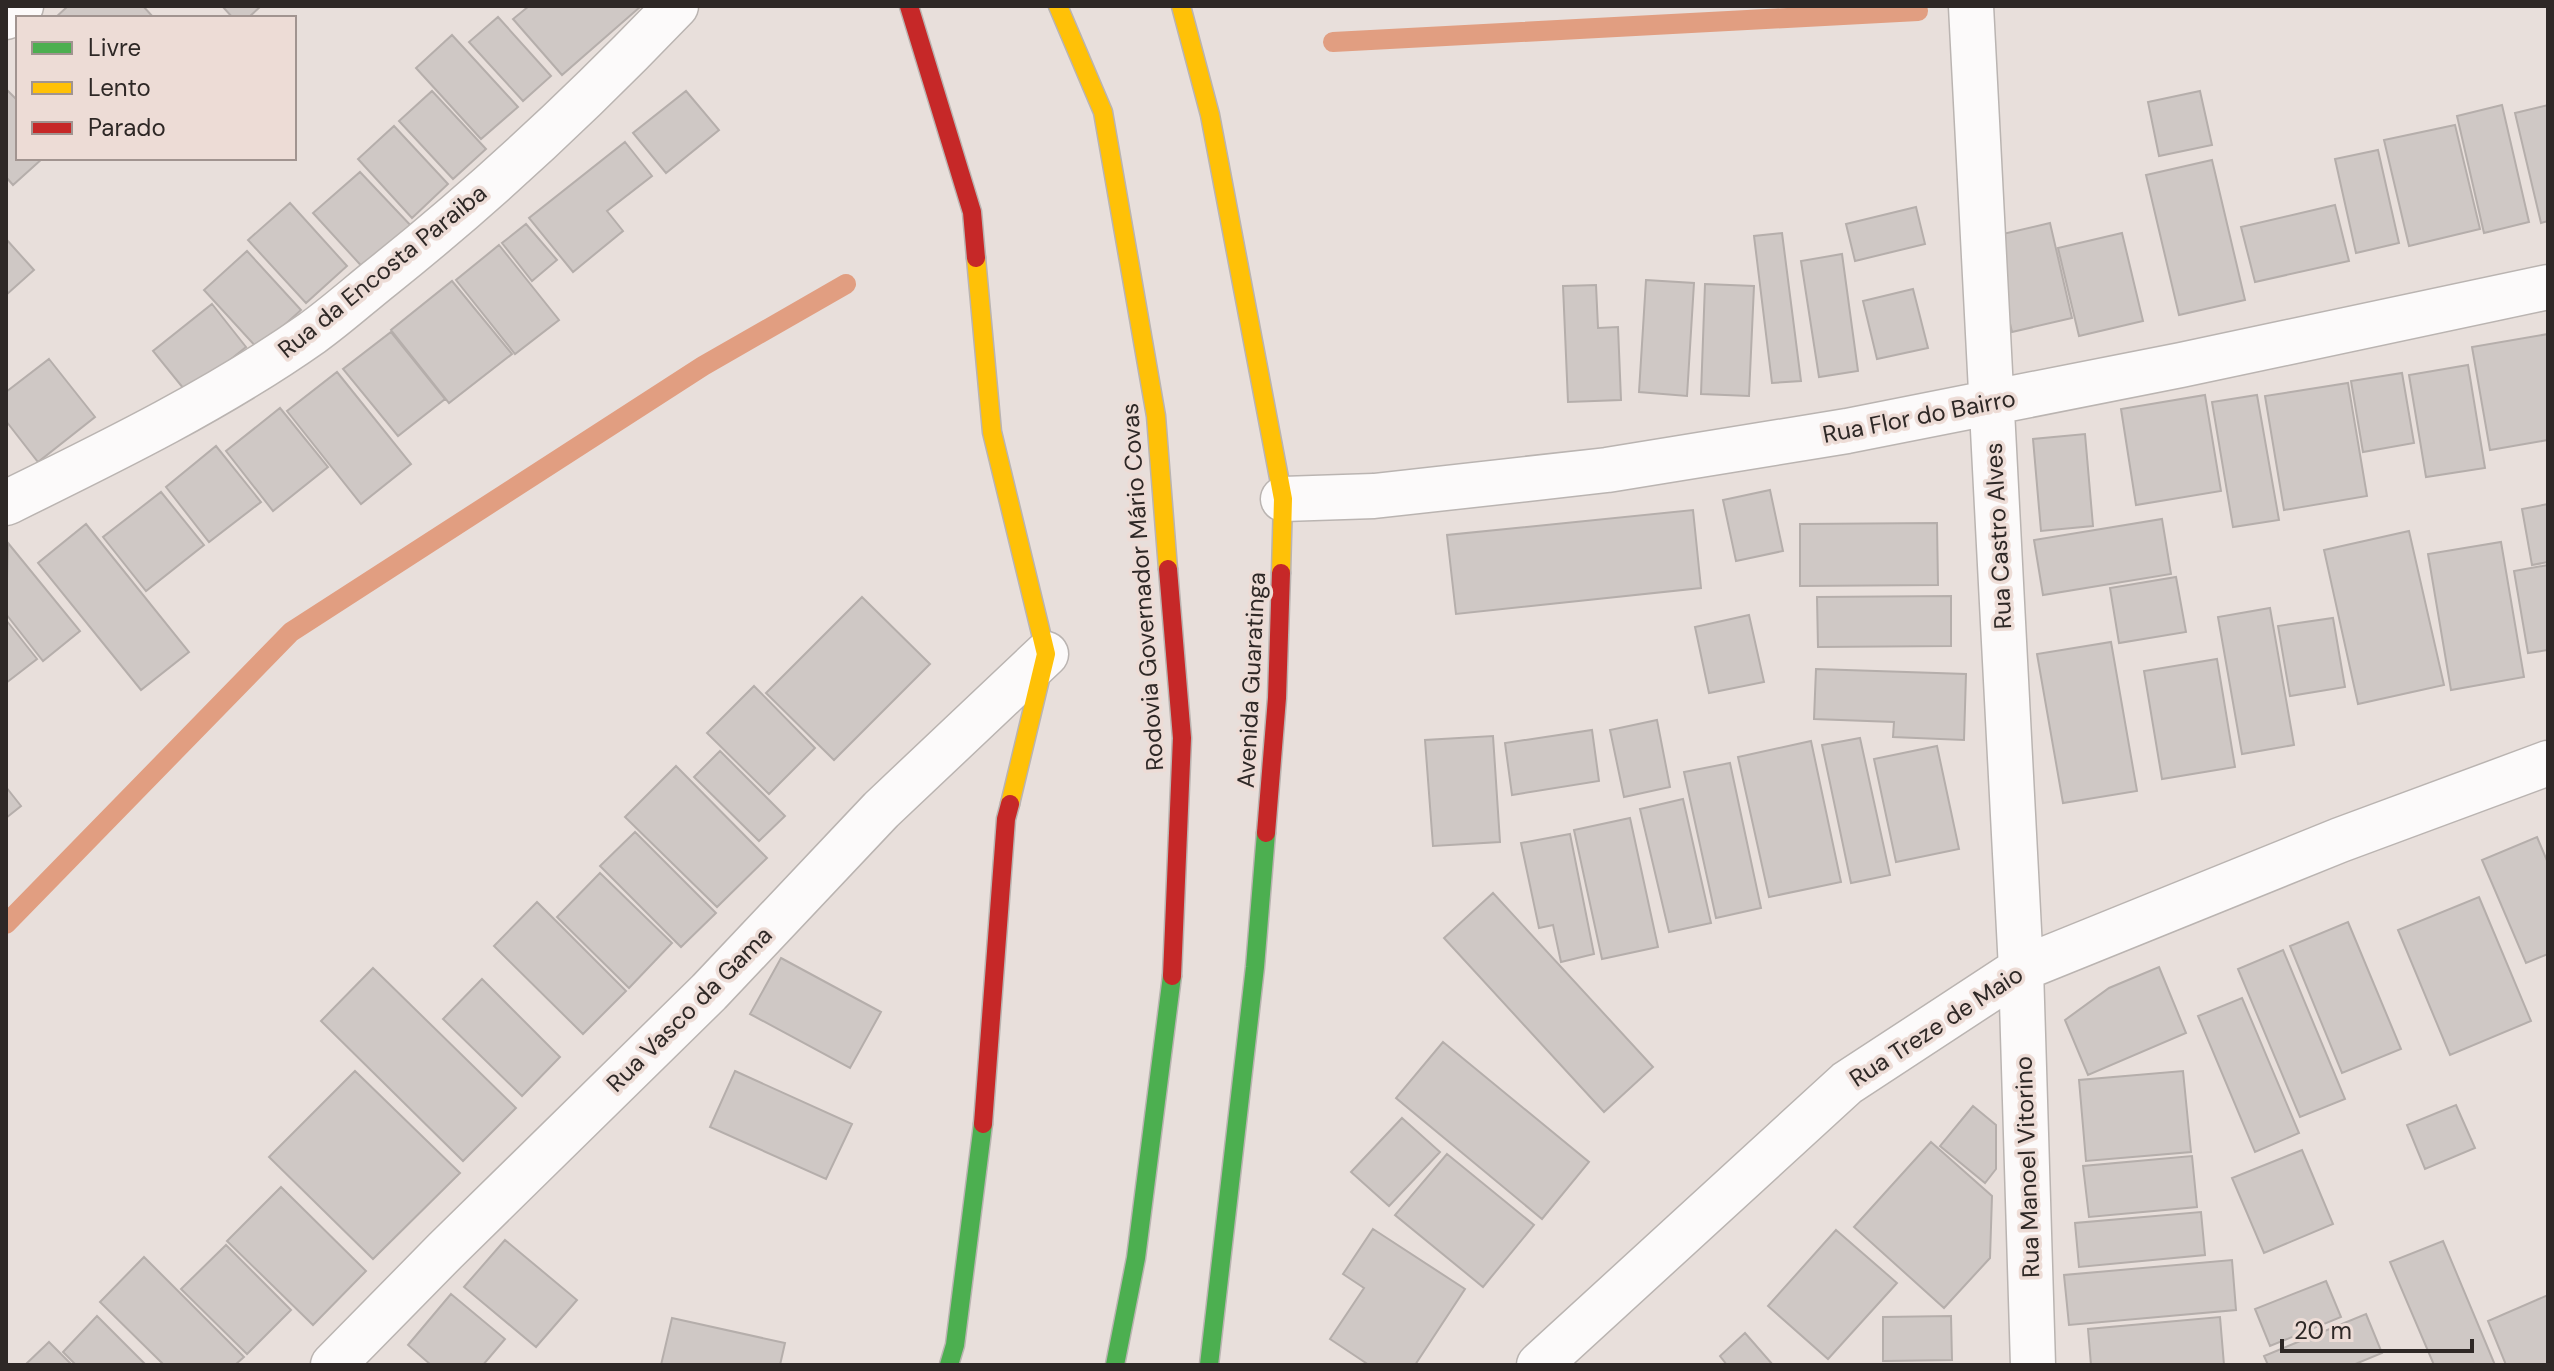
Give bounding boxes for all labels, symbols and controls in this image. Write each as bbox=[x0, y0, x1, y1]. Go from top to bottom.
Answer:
legend bbox=[16, 16, 296, 160]
text: Livre bbox=[88, 32, 141, 63]
text: Lento bbox=[88, 72, 151, 103]
text: Parado bbox=[88, 112, 166, 143]
street label: Rua da Encosta Paraiba bbox=[271, 177, 493, 365]
street label: Rua Flor do Bairro bbox=[1820, 382, 2018, 450]
street label: Rodovia Governador Mário Covas bbox=[1114, 402, 1170, 772]
street label: Rua Castro Alves bbox=[1978, 442, 2018, 630]
street label: Avenida Guaratinga bbox=[1230, 571, 1272, 789]
street label: Rua Vasco da Gama bbox=[600, 920, 778, 1098]
street label: Rua Treze de Maio bbox=[1843, 958, 2029, 1094]
street label: Rua Manoel Vitorino bbox=[2008, 1056, 2046, 1278]
scale bar bbox=[2282, 1303, 2472, 1353]
text: 20 m bbox=[2294, 1315, 2352, 1346]

